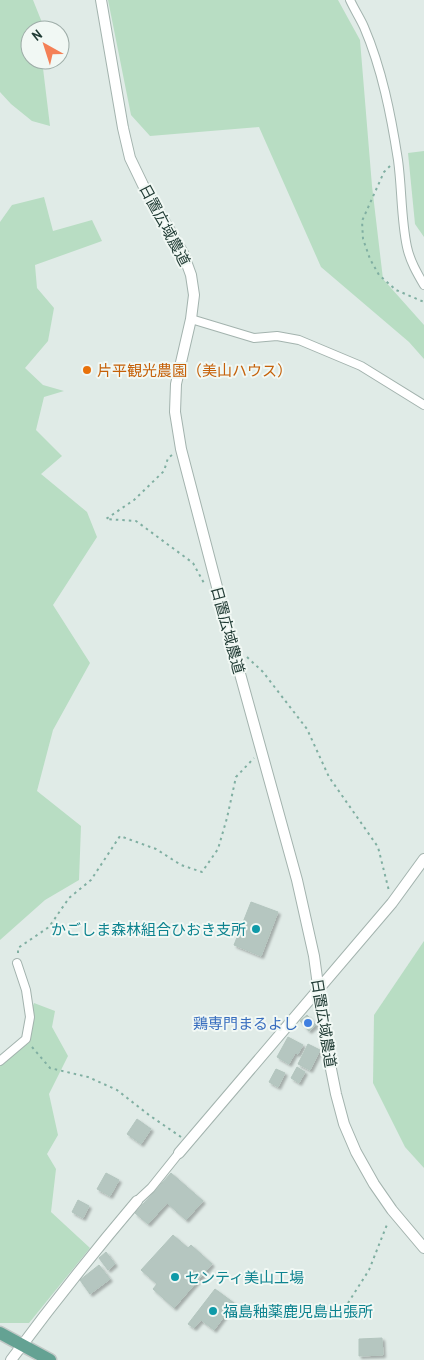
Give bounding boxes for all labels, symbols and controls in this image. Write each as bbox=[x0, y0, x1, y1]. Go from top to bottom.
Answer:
north arrow bbox=[20, 20, 70, 70]
text: N bbox=[28, 25, 46, 45]
street label: 日置広域農道 bbox=[135, 180, 195, 270]
place label: 片平観光農園（美山ハウス） bbox=[97, 360, 292, 381]
marker: 片平観光農園（美山ハウス） bbox=[81, 364, 93, 376]
street label: 日置広域農道 bbox=[206, 584, 250, 676]
place label: かごしま森林組合ひおき支所 bbox=[51, 919, 246, 940]
marker: かごしま森林組合ひおき支所 bbox=[250, 923, 262, 935]
street label: 日置広域農道 bbox=[307, 977, 341, 1069]
place label: 鶏専門まるよし bbox=[193, 1013, 298, 1034]
marker: 鶏専門まるよし bbox=[302, 1017, 314, 1029]
place label: センティ美山工場 bbox=[185, 1267, 304, 1288]
marker: センティ美山工場 bbox=[169, 1271, 181, 1283]
place label: 福島釉薬鹿児島出張所 bbox=[223, 1301, 373, 1322]
marker: 福島釉薬鹿児島出張所 bbox=[207, 1305, 219, 1317]

